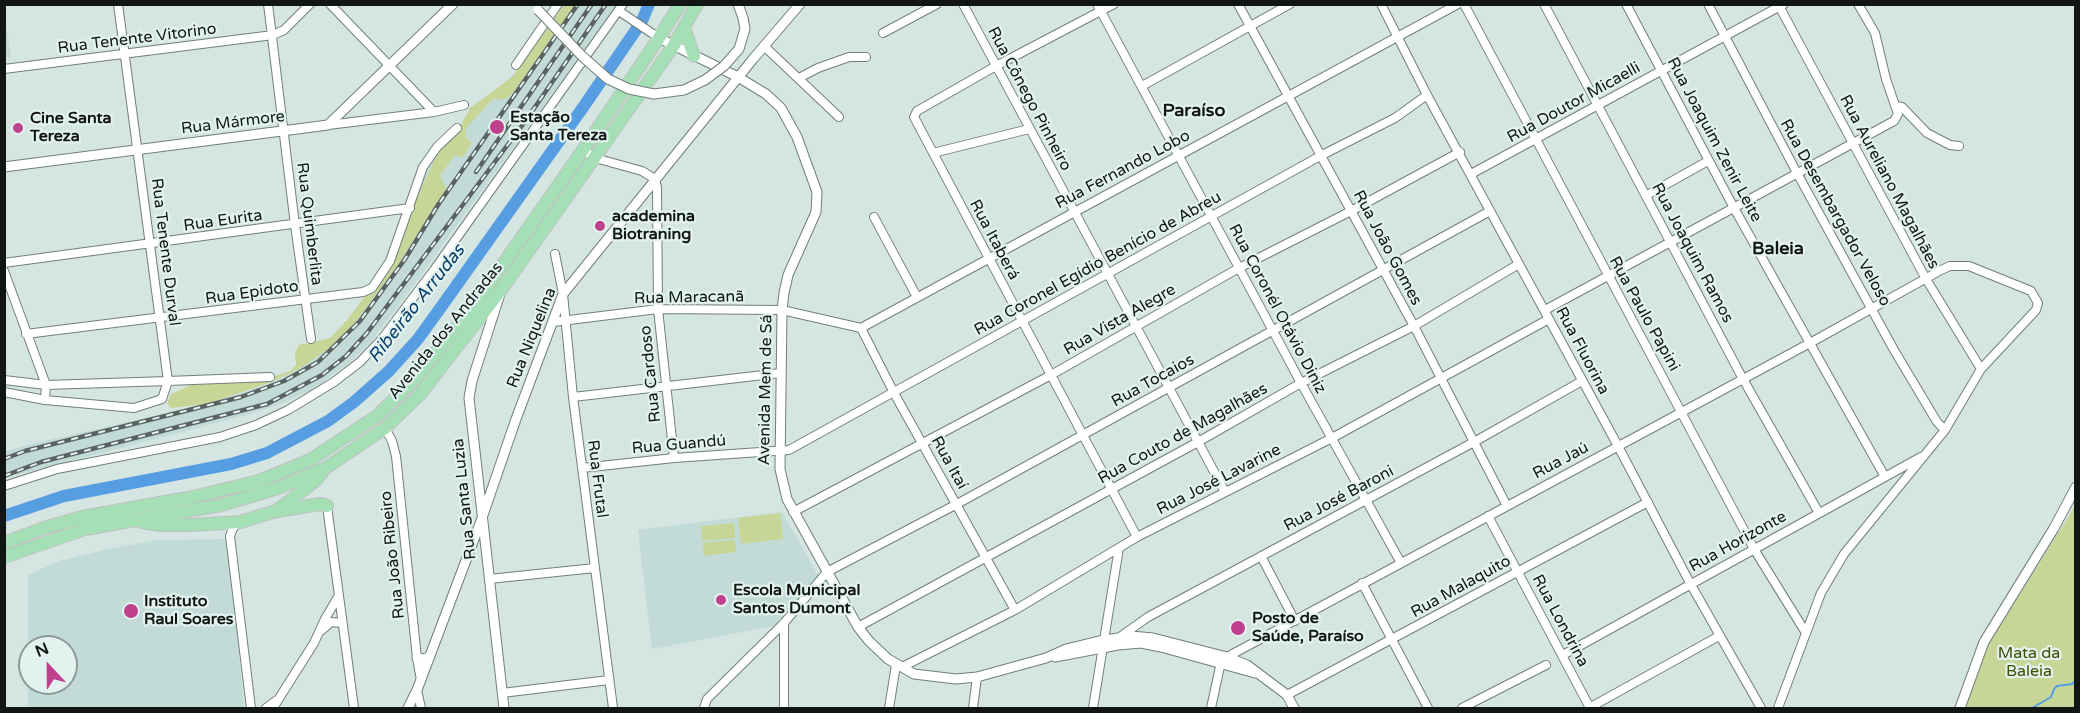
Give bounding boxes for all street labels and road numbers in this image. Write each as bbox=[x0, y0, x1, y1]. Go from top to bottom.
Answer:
street label: Rua Tenente Vitorino bbox=[56, 20, 218, 58]
street label: Rua Cônego Pinheiro bbox=[983, 24, 1075, 174]
street label: Rua Joaquim Zenir Leite bbox=[1662, 54, 1766, 226]
street label: Rua Doutor Micaelli bbox=[1504, 58, 1644, 148]
street label: Rua Aureliano Magalhães bbox=[1835, 92, 1943, 272]
street label: Rua Mármore bbox=[180, 107, 286, 139]
street label: Rua Desembargador Veloso bbox=[1775, 116, 1895, 310]
street label: Rua Fernando Lobo bbox=[1052, 126, 1194, 214]
street label: Rua Quimberlita bbox=[292, 161, 326, 287]
street label: Rua Tenente Durval bbox=[146, 177, 184, 327]
street label: Rua Joaquim Ramos bbox=[1647, 180, 1737, 326]
street label: Rua João Gomes bbox=[1349, 187, 1425, 309]
street label: Rua Coronel Egídio Benício de Abreu bbox=[971, 188, 1225, 340]
street label: Rua Itaberá bbox=[965, 197, 1023, 283]
street label: Rua Eurita bbox=[182, 206, 264, 236]
street label: Rua Coronél Otávio Diniz bbox=[1224, 221, 1330, 397]
street label: Rua Paulo Papini bbox=[1605, 253, 1683, 375]
street label: Avenida dos Andradas bbox=[385, 259, 507, 403]
street label: Rua Epidoto bbox=[204, 277, 300, 309]
street label: Rua Vista Alegre bbox=[1061, 280, 1179, 360]
street label: Rua Niquelina bbox=[503, 285, 561, 391]
street label: Rua Maracanã bbox=[634, 287, 744, 309]
street label: Rua Fluorina bbox=[1551, 304, 1613, 398]
street label: Avenida Mem de Sá bbox=[755, 314, 777, 466]
street label: Rua Cardoso bbox=[636, 325, 666, 423]
street label: Rua Tocaios bbox=[1108, 350, 1198, 412]
street label: Rua Couto de Magalhães bbox=[1095, 379, 1271, 489]
street label: Rua Guandú bbox=[631, 431, 727, 459]
street label: Rua Itaí bbox=[927, 433, 971, 493]
street label: Rua Santa Luzia bbox=[449, 437, 481, 561]
street label: Rua Jaú bbox=[1530, 438, 1592, 484]
street label: Rua Frutal bbox=[583, 439, 611, 519]
street label: Rua José Lavarine bbox=[1154, 440, 1284, 520]
street label: Rua José Baroni bbox=[1281, 462, 1397, 536]
street label: Rua João Ribeiro bbox=[377, 490, 409, 620]
street label: Rua Horizonte bbox=[1686, 507, 1790, 577]
street label: Rua Malaquito bbox=[1408, 552, 1514, 622]
street label: Rua Londrina bbox=[1528, 571, 1592, 671]

